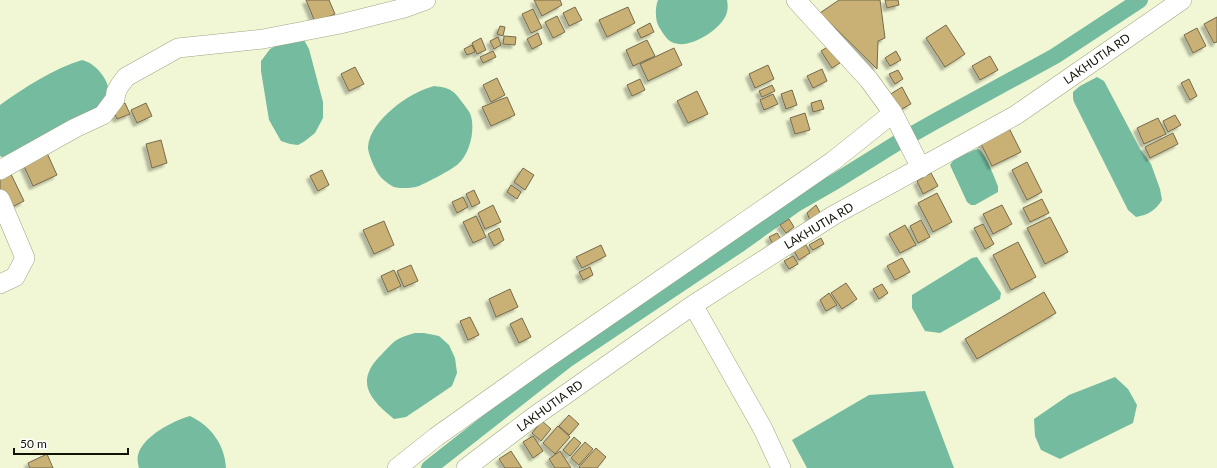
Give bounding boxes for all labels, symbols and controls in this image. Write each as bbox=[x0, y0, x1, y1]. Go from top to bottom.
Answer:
street label: LAKHUTIA RD bbox=[1060, 30, 1133, 87]
street label: LAKHUTIA RD bbox=[781, 199, 856, 252]
street label: LAKHUTIA RD bbox=[514, 377, 586, 435]
scale bar bbox=[14, 430, 128, 456]
text: 50 m bbox=[20, 436, 47, 451]

